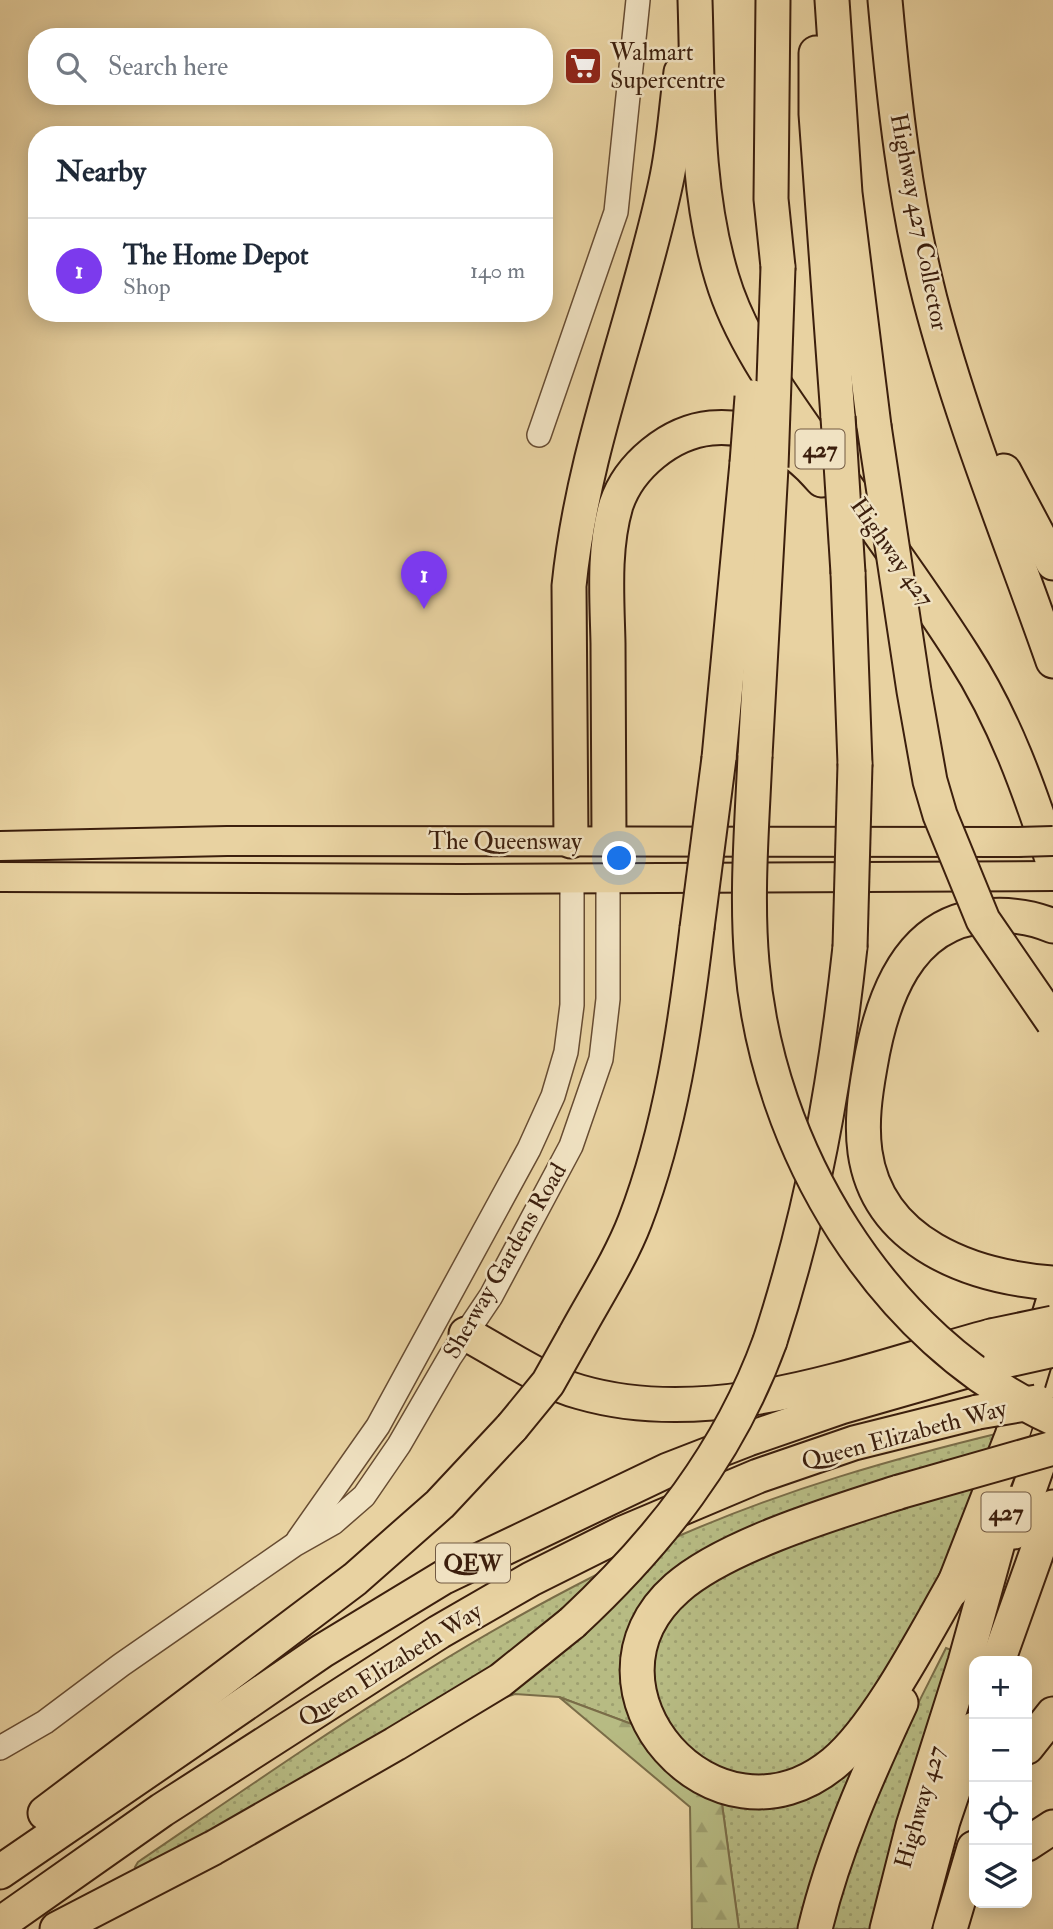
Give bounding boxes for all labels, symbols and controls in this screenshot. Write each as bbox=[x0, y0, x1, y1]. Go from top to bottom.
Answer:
search box bbox=[28, 28, 553, 105]
place label: Walmart Supercentre bbox=[609, 37, 725, 96]
supermarket icon: Walmart Supercentre bbox=[562, 45, 604, 87]
icon: search bbox=[52, 48, 90, 86]
text: Search here bbox=[108, 51, 228, 83]
street label: Highway 427 Collector bbox=[883, 111, 955, 333]
text: Nearby bbox=[56, 153, 146, 190]
text: The Home Depot bbox=[123, 240, 308, 272]
text: 1 bbox=[75, 256, 83, 285]
text: 140 m bbox=[470, 256, 525, 285]
text: Shop bbox=[123, 272, 171, 301]
road number: 427 bbox=[796, 430, 844, 468]
street label: Highway 427 bbox=[843, 491, 941, 613]
pin: 1 bbox=[401, 551, 447, 609]
street label: The Queensway bbox=[428, 826, 582, 857]
your location bbox=[602, 841, 636, 875]
street label: Sherway Gardens Road bbox=[436, 1157, 574, 1365]
street label: Queen Elizabeth Way bbox=[798, 1393, 1010, 1477]
road number: 427 bbox=[982, 1492, 1030, 1532]
road number: QEW bbox=[436, 1544, 510, 1582]
street label: Queen Elizabeth Way bbox=[292, 1596, 488, 1734]
map controls bbox=[969, 1656, 1032, 1908]
button: + bbox=[969, 1656, 1032, 1719]
button: − bbox=[969, 1719, 1032, 1782]
street label: Highway 427 bbox=[888, 1742, 952, 1872]
button: locate bbox=[969, 1782, 1032, 1845]
button: layers bbox=[969, 1845, 1032, 1908]

